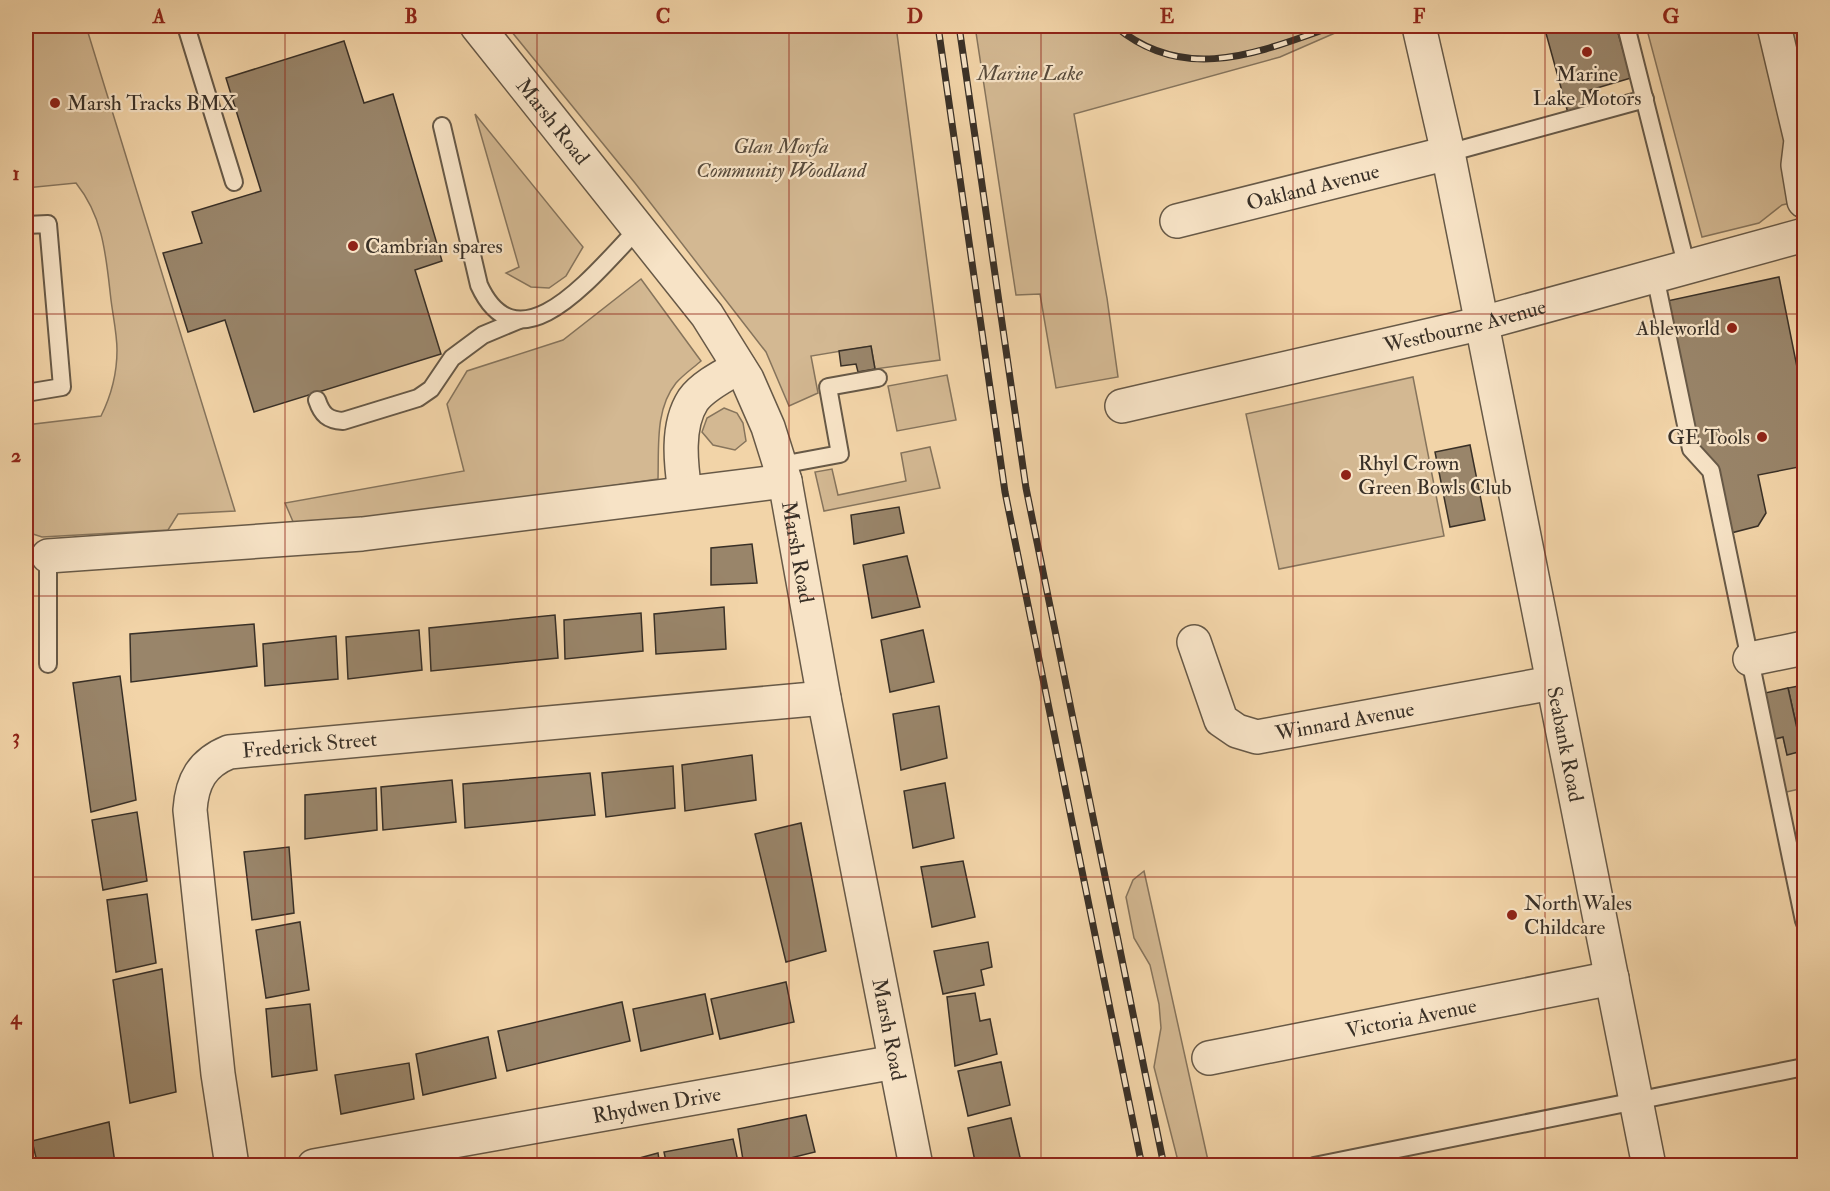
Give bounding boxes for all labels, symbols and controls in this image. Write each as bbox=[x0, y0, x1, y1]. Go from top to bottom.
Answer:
text: A bbox=[152, 4, 166, 29]
text: B bbox=[404, 4, 418, 29]
text: C bbox=[656, 4, 670, 29]
text: D bbox=[907, 4, 923, 29]
text: E bbox=[1160, 4, 1175, 29]
text: F bbox=[1413, 4, 1426, 29]
text: G bbox=[1663, 4, 1680, 29]
marker: Marine Lake Motors bbox=[1580, 45, 1594, 59]
park label: Marine Lake bbox=[975, 60, 1084, 87]
place label: Marine Lake Motors bbox=[1533, 61, 1641, 112]
street label: Marsh Road bbox=[510, 73, 596, 171]
place label: Marsh Tracks BMX bbox=[67, 90, 236, 117]
marker: Marsh Tracks BMX bbox=[48, 96, 62, 110]
park label: Glan Morfa Community Woodland bbox=[696, 133, 867, 184]
street label: Oakland Avenue bbox=[1243, 157, 1382, 217]
text: 1 bbox=[12, 161, 20, 186]
place label: Cambrian spares bbox=[365, 233, 503, 260]
marker: Cambrian spares bbox=[346, 239, 360, 253]
street label: Westbourne Avenue bbox=[1380, 293, 1549, 359]
place label: Ableworld bbox=[1635, 315, 1721, 342]
marker: Ableworld bbox=[1725, 321, 1739, 335]
place label: GE Tools bbox=[1667, 424, 1750, 451]
marker: GE Tools bbox=[1755, 430, 1769, 444]
text: 2 bbox=[11, 443, 21, 468]
place label: Rhyl Crown Green Bowls Club bbox=[1358, 450, 1512, 501]
marker: Rhyl Crown Green Bowls Club bbox=[1339, 468, 1353, 482]
street label: Marsh Road bbox=[775, 499, 820, 606]
street label: Seabank Road bbox=[1541, 684, 1590, 805]
street label: Winnard Avenue bbox=[1272, 695, 1416, 747]
text: 3 bbox=[12, 724, 20, 749]
street label: Frederick Street bbox=[241, 725, 378, 764]
place label: North Wales Childcare bbox=[1524, 890, 1632, 941]
marker: North Wales Childcare bbox=[1505, 908, 1519, 922]
street label: Marsh Road bbox=[866, 976, 912, 1083]
street label: Victoria Avenue bbox=[1343, 992, 1479, 1044]
text: 4 bbox=[10, 1005, 23, 1030]
street label: Rhydwen Drive bbox=[590, 1080, 723, 1129]

